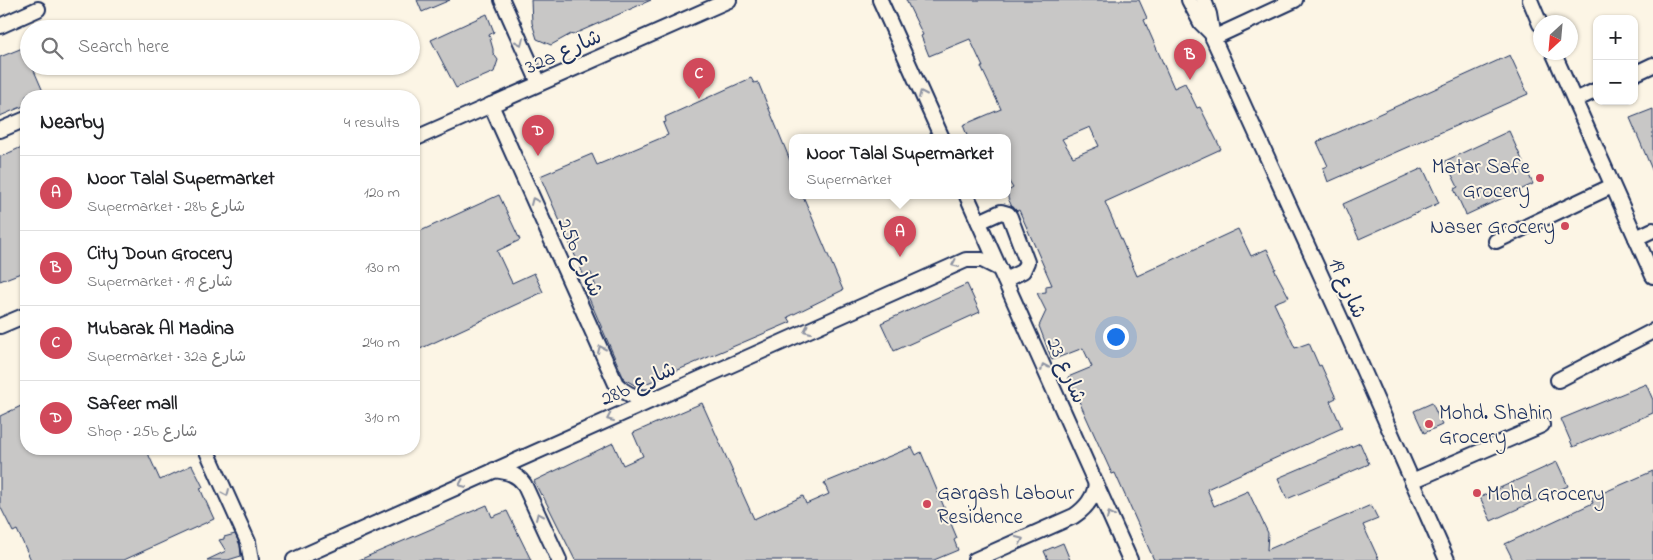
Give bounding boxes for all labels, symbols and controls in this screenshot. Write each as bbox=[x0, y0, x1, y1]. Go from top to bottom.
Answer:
north arrow bbox=[1533, 15, 1578, 60]
map controls bbox=[1593, 15, 1638, 105]
button: + bbox=[1593, 15, 1638, 60]
search box bbox=[20, 20, 420, 75]
street label: 32a شارع bbox=[521, 23, 607, 83]
icon: search bbox=[38, 34, 66, 62]
text: Search here bbox=[78, 34, 169, 61]
one-way arrow bbox=[514, 37, 525, 46]
pin: B bbox=[1174, 39, 1206, 80]
pin: C bbox=[683, 58, 715, 99]
button: − bbox=[1593, 60, 1638, 105]
one-way arrow bbox=[917, 90, 928, 99]
text: Nearby bbox=[40, 108, 104, 138]
text: 4 results bbox=[344, 111, 400, 135]
pin: D bbox=[522, 115, 554, 156]
popup bbox=[789, 134, 1011, 199]
text: Noor Talal Supermarket bbox=[806, 141, 994, 168]
place label: Matar Safe Grocery bbox=[1432, 153, 1531, 209]
text: Noor Talal Supermarket bbox=[87, 166, 275, 193]
text: Supermarket bbox=[806, 168, 892, 192]
marker: Matar Safe Grocery bbox=[1534, 172, 1546, 184]
text: A bbox=[51, 181, 61, 205]
text: 120 m bbox=[364, 181, 400, 205]
text: Supermarket · 28b شارع bbox=[87, 195, 245, 219]
one-way arrow bbox=[530, 197, 540, 206]
street label: 25b شارع bbox=[548, 213, 610, 302]
place label: Naser Grocery bbox=[1430, 213, 1555, 245]
pin: A bbox=[884, 216, 916, 257]
marker: Naser Grocery bbox=[1559, 220, 1571, 232]
text: City Doun Grocery bbox=[87, 241, 232, 268]
street label: شارع 19 bbox=[1320, 254, 1373, 324]
text: B bbox=[51, 256, 61, 280]
text: 130 m bbox=[365, 256, 400, 280]
one-way arrow bbox=[951, 258, 960, 269]
text: Supermarket · شارع 19 bbox=[87, 270, 233, 294]
text: Mubarak Al Madina bbox=[87, 316, 234, 343]
one-way arrow bbox=[803, 324, 812, 335]
your location bbox=[1103, 324, 1129, 350]
text: C bbox=[52, 331, 60, 355]
text: 240 m bbox=[362, 331, 400, 355]
street label: شارع 23 bbox=[1037, 333, 1093, 409]
text: Supermarket · 32a شارع bbox=[87, 345, 246, 369]
one-way arrow bbox=[596, 345, 607, 354]
street label: 28b شارع bbox=[596, 355, 682, 415]
one-way arrow bbox=[1039, 363, 1050, 372]
text: Safeer mall bbox=[87, 391, 177, 418]
place label: Mohd. Shahin Grocery bbox=[1439, 399, 1552, 455]
text: D bbox=[50, 406, 62, 430]
text: 310 m bbox=[365, 406, 400, 430]
one-way arrow bbox=[606, 411, 615, 422]
marker: Mohd. Shahin Grocery bbox=[1423, 418, 1435, 430]
text: Shop · 25b شارع bbox=[87, 420, 197, 444]
one-way arrow bbox=[458, 478, 467, 489]
place label: Gargash Labour Residence bbox=[937, 479, 1075, 533]
place label: Mohd Grocery bbox=[1487, 480, 1605, 512]
marker: Mohd Grocery bbox=[1471, 487, 1483, 499]
one-way arrow bbox=[219, 488, 230, 497]
marker: Gargash Labour Residence bbox=[921, 498, 933, 510]
one-way arrow bbox=[1106, 511, 1117, 520]
one-way arrow bbox=[535, 512, 546, 521]
one-way arrow bbox=[1015, 536, 1024, 546]

